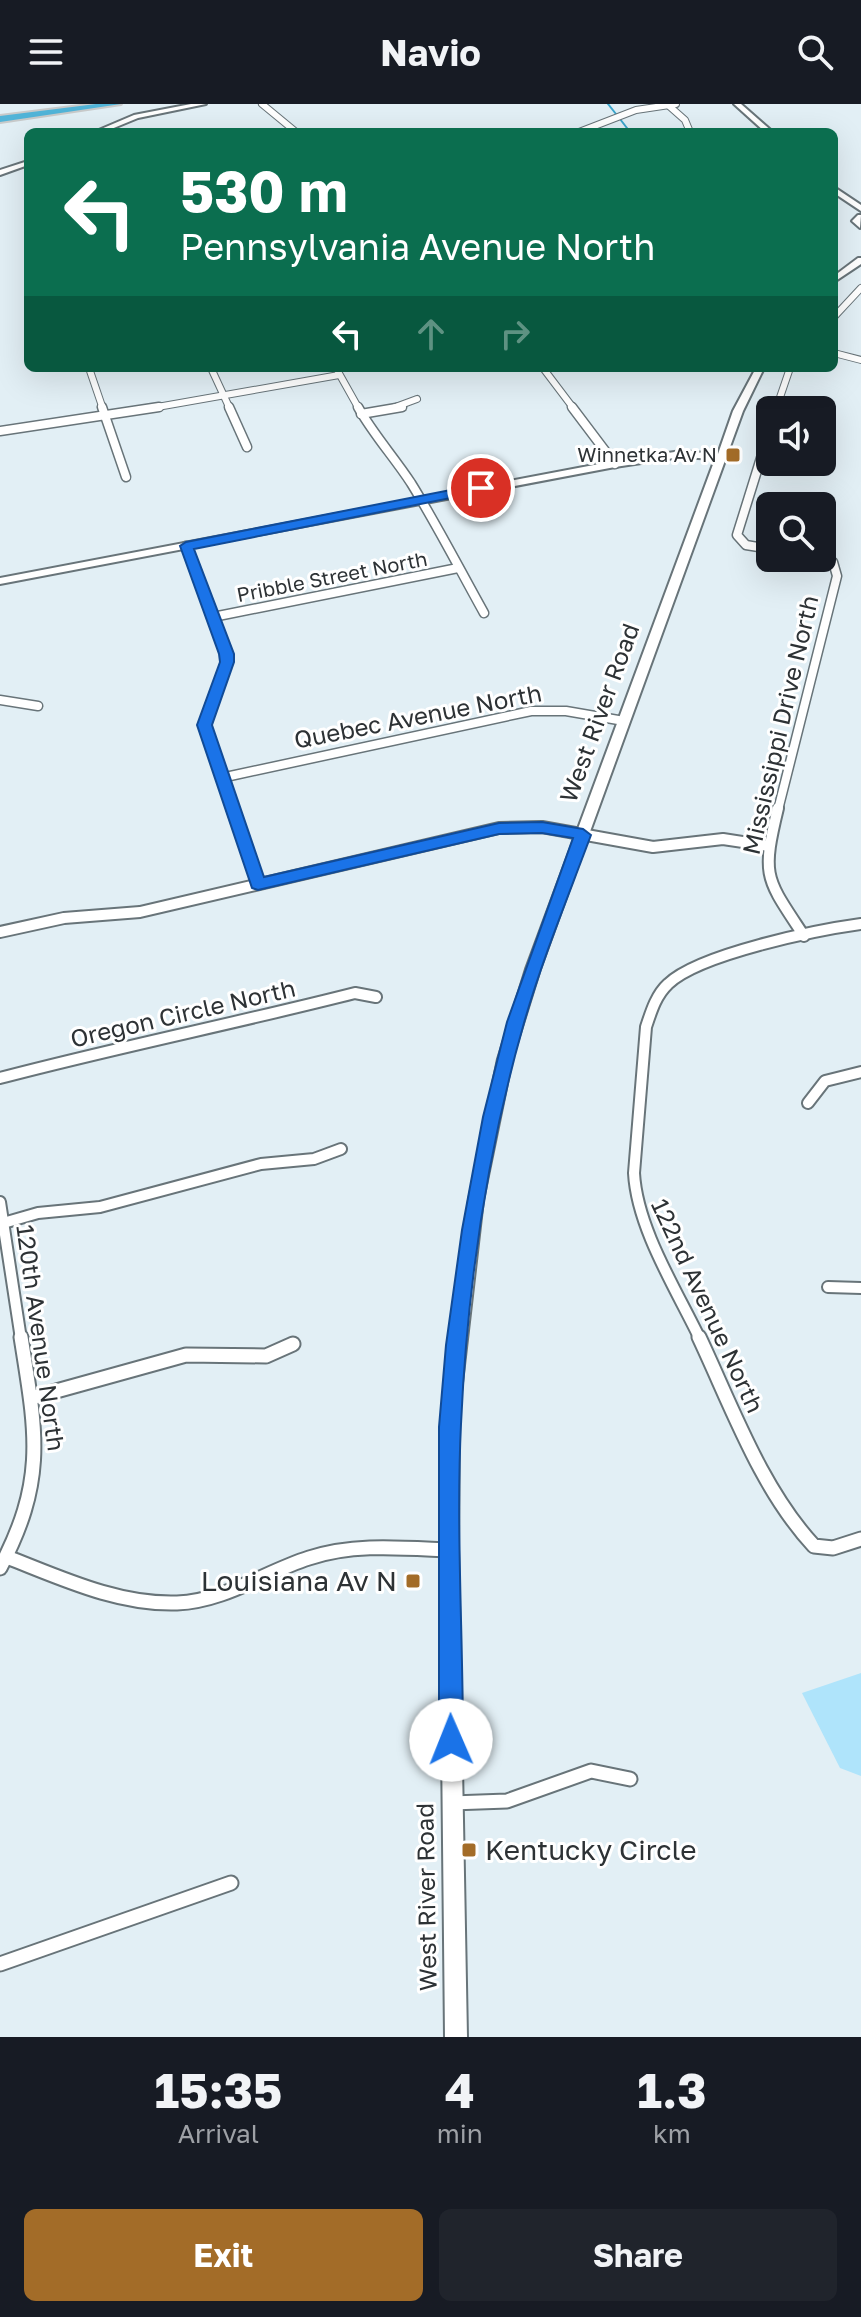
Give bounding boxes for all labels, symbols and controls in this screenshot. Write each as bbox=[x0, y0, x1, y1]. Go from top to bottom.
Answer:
icon: menu bbox=[24, 30, 68, 74]
icon: search bbox=[793, 30, 837, 74]
text: Navio bbox=[380, 31, 481, 74]
text: 530 m bbox=[180, 157, 348, 224]
icon: left bbox=[48, 160, 152, 264]
text: Pennsylvania Avenue North bbox=[180, 225, 655, 268]
icon: left bbox=[325, 312, 369, 356]
icon: ahead bbox=[409, 312, 453, 356]
icon: right bbox=[493, 312, 537, 356]
map controls bbox=[756, 396, 836, 572]
button: sound bbox=[756, 396, 836, 476]
place label: Winnetka Av N bbox=[577, 442, 717, 466]
marker: Winnetka Av N bbox=[724, 446, 742, 464]
pin bbox=[447, 454, 515, 522]
icon: arrive bbox=[459, 466, 503, 510]
button: search bbox=[756, 492, 836, 572]
street label: Pribble Street North bbox=[235, 546, 429, 606]
street label: Mississippi Drive North bbox=[736, 592, 823, 857]
street label: West River Road bbox=[553, 619, 644, 806]
street label: Quebec Avenue North bbox=[291, 677, 544, 754]
street label: Oregon Circle North bbox=[67, 973, 298, 1053]
street label: 122nd Avenue North bbox=[646, 1194, 771, 1417]
street label: 120th Avenue North bbox=[11, 1223, 72, 1453]
place label: Louisiana Av N bbox=[201, 1564, 397, 1597]
marker: Louisiana Av N bbox=[404, 1572, 422, 1590]
position arrow bbox=[409, 1698, 493, 1782]
street label: West River Road bbox=[409, 1803, 442, 1991]
place label: Kentucky Circle bbox=[485, 1833, 697, 1866]
marker: Kentucky Circle bbox=[460, 1841, 478, 1859]
text: 15:35 bbox=[154, 2061, 282, 2119]
text: 4 bbox=[445, 2061, 475, 2119]
text: 1.3 bbox=[637, 2061, 707, 2119]
text: Arrival bbox=[178, 2118, 259, 2149]
text: min bbox=[437, 2118, 483, 2149]
text: km bbox=[653, 2118, 691, 2149]
button: Exit bbox=[24, 2209, 423, 2301]
button: Share bbox=[439, 2209, 837, 2301]

